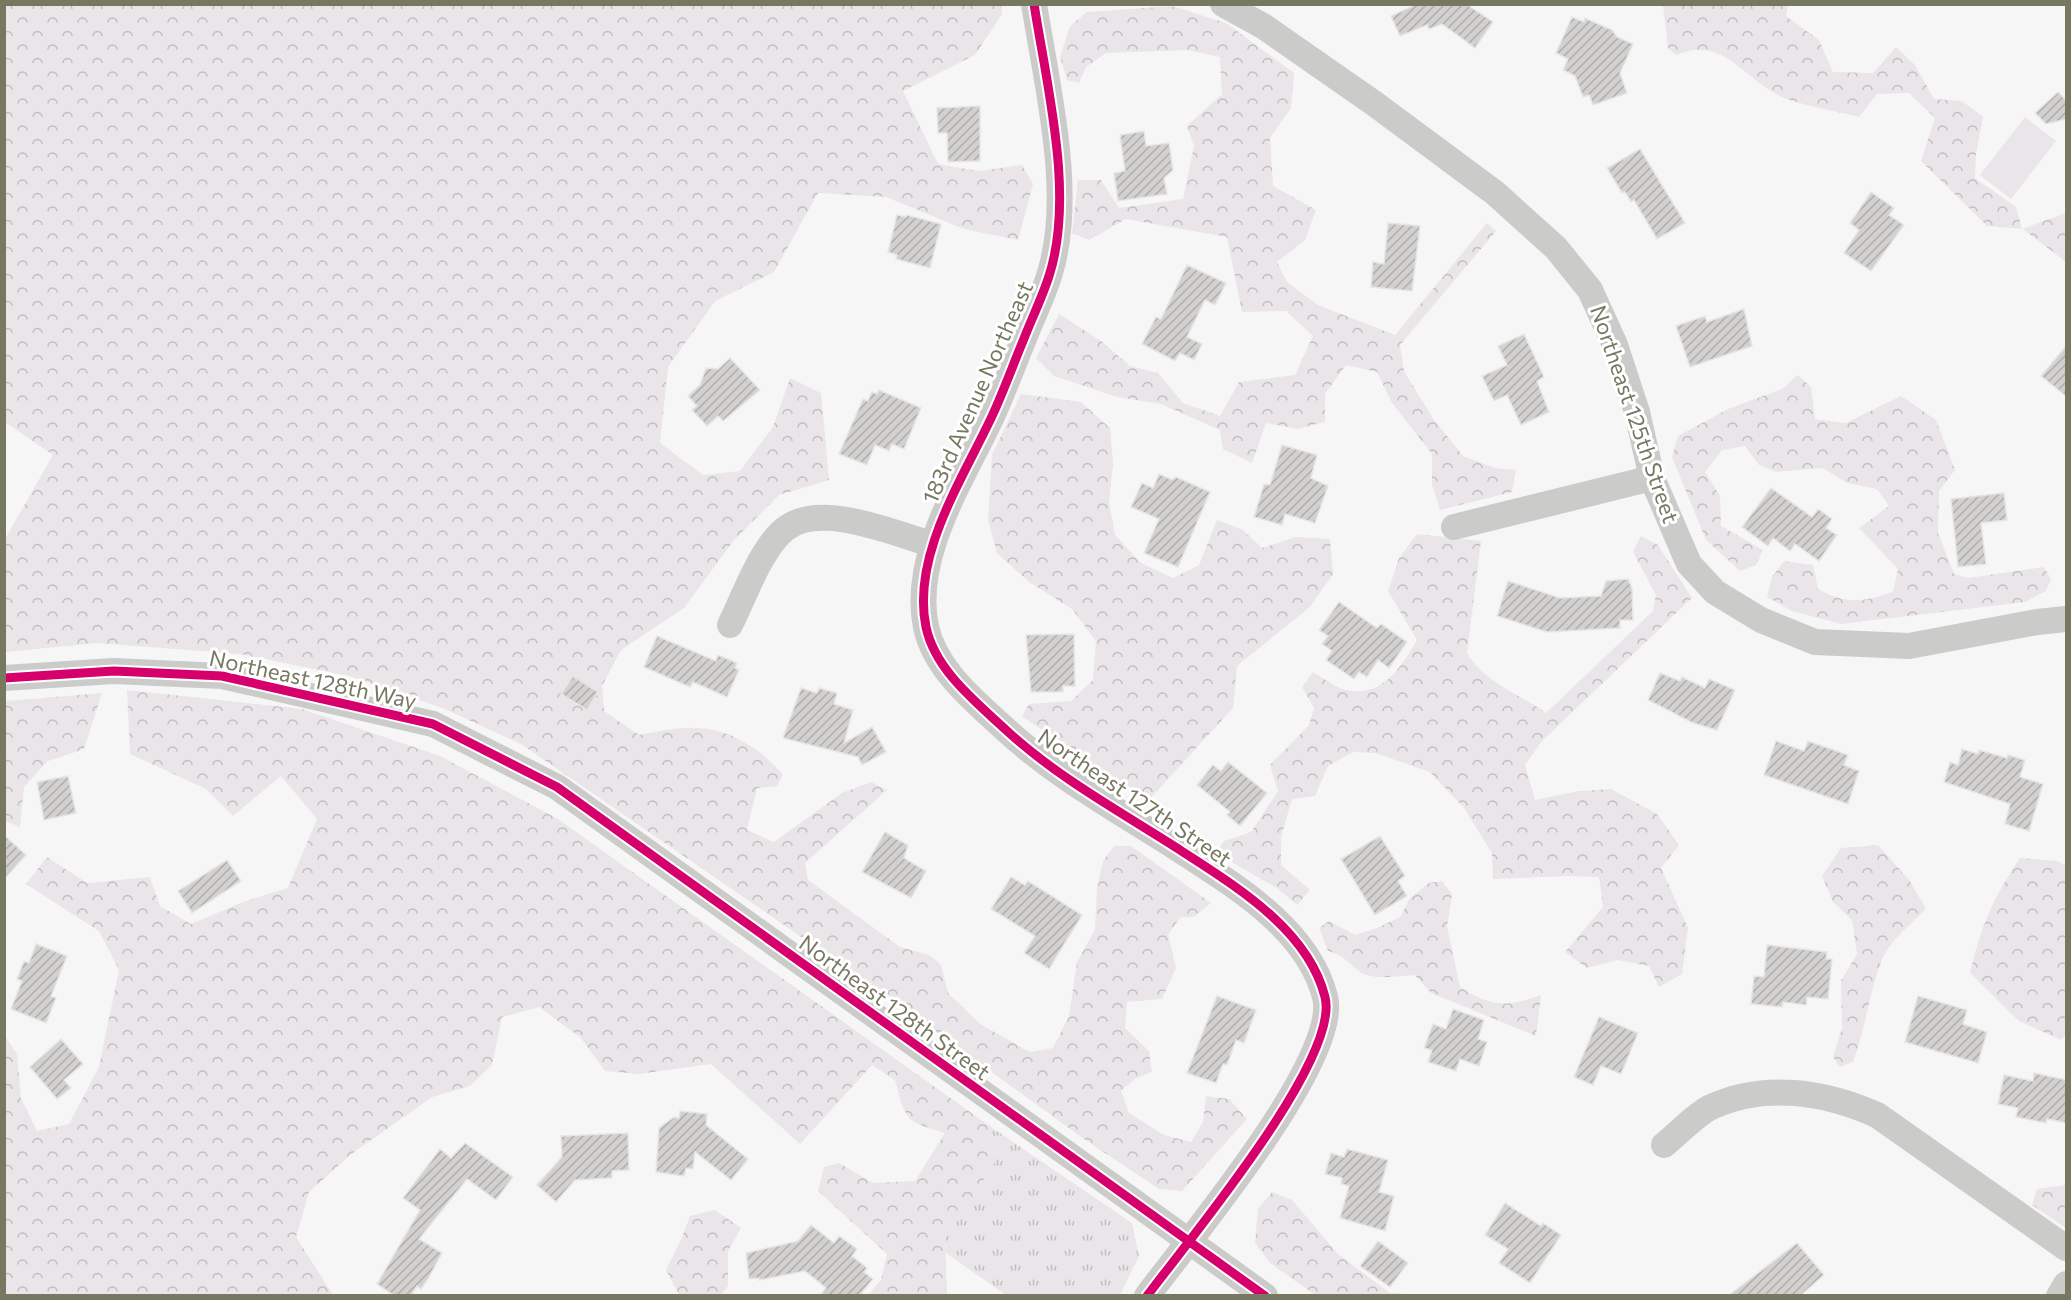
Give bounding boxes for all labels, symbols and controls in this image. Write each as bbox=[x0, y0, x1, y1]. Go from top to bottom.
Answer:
street label: 183rd Avenue Northeast bbox=[916, 277, 1038, 507]
street label: Northeast 125th Street bbox=[1585, 301, 1685, 527]
street label: Northeast 128th Way bbox=[207, 644, 419, 714]
street label: Northeast 127th Street bbox=[1033, 722, 1237, 872]
street label: Northeast 128th Street bbox=[794, 929, 996, 1085]

